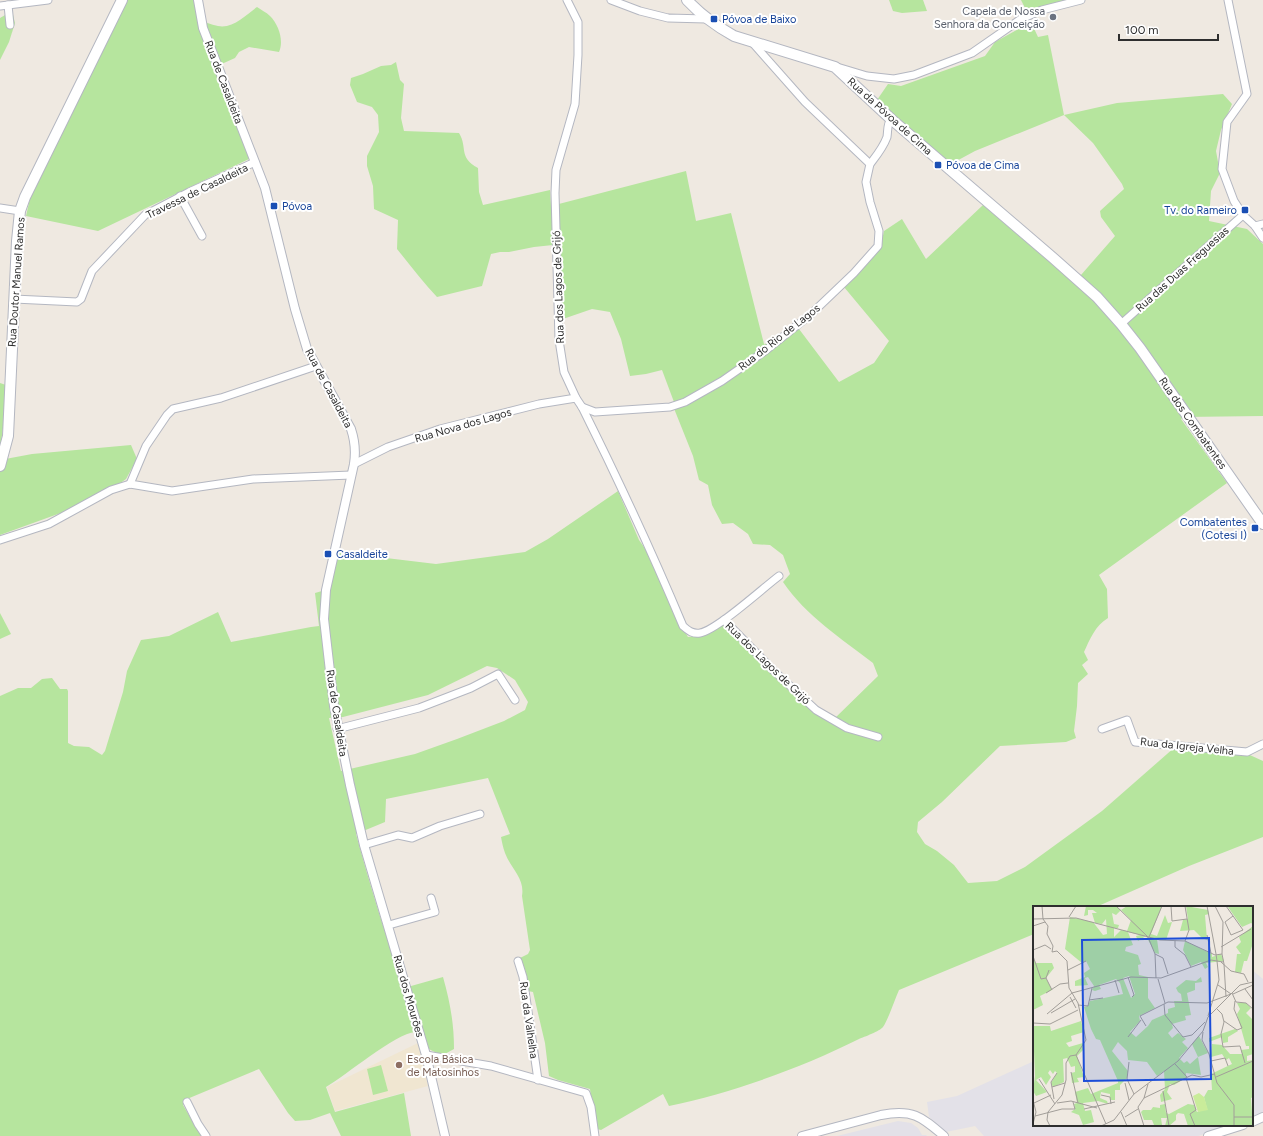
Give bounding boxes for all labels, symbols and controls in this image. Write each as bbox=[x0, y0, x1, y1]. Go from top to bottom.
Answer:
place label: Capela de Nossa Senhora da Conceição bbox=[934, 5, 1045, 31]
marker: Capela de Nossa Senhora da Conceição bbox=[1048, 12, 1058, 22]
place label: Póvoa de Baixo bbox=[722, 13, 796, 26]
marker: Póvoa de Baixo bbox=[709, 14, 719, 24]
scale bar bbox=[1119, 16, 1218, 42]
text: 100 m bbox=[1125, 23, 1159, 37]
street label: Rua de Casaldeita bbox=[202, 39, 245, 126]
street label: Rua da Póvoa de Cima bbox=[845, 75, 935, 158]
place label: Póvoa de Cima bbox=[946, 159, 1019, 172]
marker: Póvoa de Cima bbox=[933, 160, 943, 170]
street label: Travessa de Casaldeita bbox=[144, 161, 250, 222]
place label: Póvoa bbox=[282, 200, 312, 213]
marker: Póvoa bbox=[269, 201, 279, 211]
place label: Tv. do Rameiro bbox=[1164, 204, 1237, 217]
marker: Tv. do Rameiro bbox=[1240, 205, 1250, 215]
street label: Rua Doutor Manuel Ramos bbox=[5, 217, 28, 347]
street label: Rua das Duas Freguesias bbox=[1133, 224, 1232, 315]
street label: Rua dos Lagos de Grijó bbox=[550, 230, 567, 344]
street label: Rua do Rio de Lagos bbox=[736, 302, 823, 373]
street label: Rua de Casaldeita bbox=[302, 346, 355, 430]
street label: Rua dos Combatentes bbox=[1156, 375, 1229, 472]
street label: Rua Nova dos Lagos bbox=[413, 405, 513, 446]
place label: Combatentes (Cotesi I) bbox=[1180, 516, 1247, 542]
marker: Combatentes (Cotesi I) bbox=[1250, 523, 1260, 533]
place label: Casaldeite bbox=[336, 548, 388, 561]
marker: Casaldeite bbox=[323, 549, 333, 559]
street label: Rua dos Lagos de Grijó bbox=[722, 619, 813, 707]
street label: Rua de Casaldeita bbox=[323, 669, 350, 758]
street label: Rua da Igreja Velha bbox=[1140, 735, 1234, 758]
inset map bbox=[1033, 906, 1253, 1126]
street label: Rua dos Mourões bbox=[391, 953, 426, 1039]
street label: Rua da Valhelha bbox=[517, 981, 540, 1059]
place label: Escola Básica de Matosinhos bbox=[407, 1053, 479, 1079]
marker: Escola Básica de Matosinhos bbox=[394, 1060, 404, 1070]

